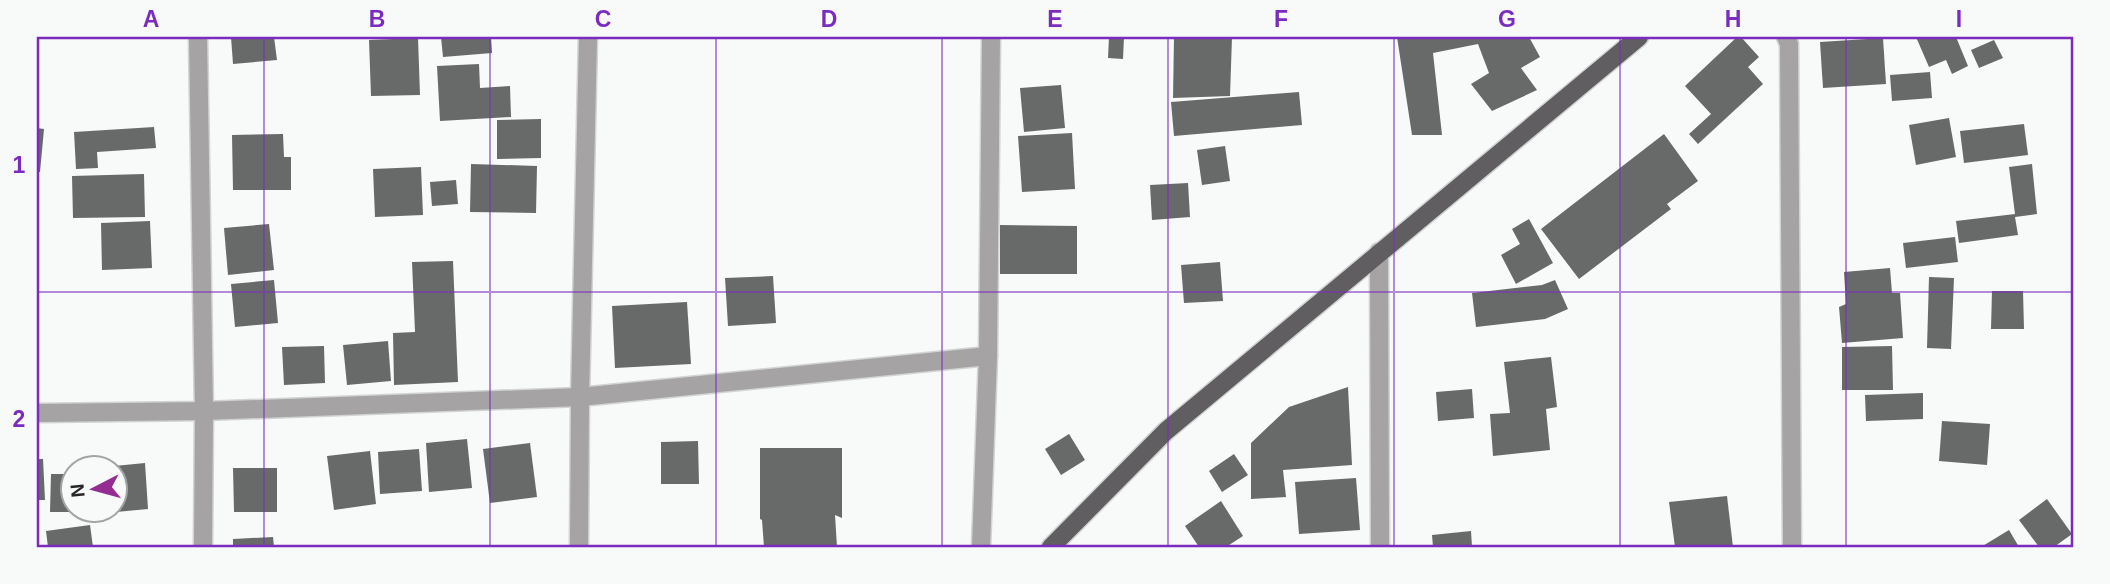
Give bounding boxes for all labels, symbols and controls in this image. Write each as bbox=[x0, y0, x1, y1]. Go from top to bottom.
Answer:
text: A bbox=[143, 6, 159, 32]
text: B bbox=[369, 6, 385, 32]
text: C bbox=[595, 6, 611, 32]
text: D bbox=[821, 6, 837, 32]
text: E bbox=[1047, 6, 1063, 32]
text: F bbox=[1274, 6, 1288, 32]
text: G bbox=[1498, 6, 1516, 32]
text: H bbox=[1725, 6, 1741, 32]
text: I bbox=[1956, 6, 1962, 32]
text: 1 bbox=[13, 152, 26, 178]
text: 2 bbox=[13, 406, 25, 432]
north arrow bbox=[60, 454, 130, 524]
text: N bbox=[66, 483, 89, 499]

